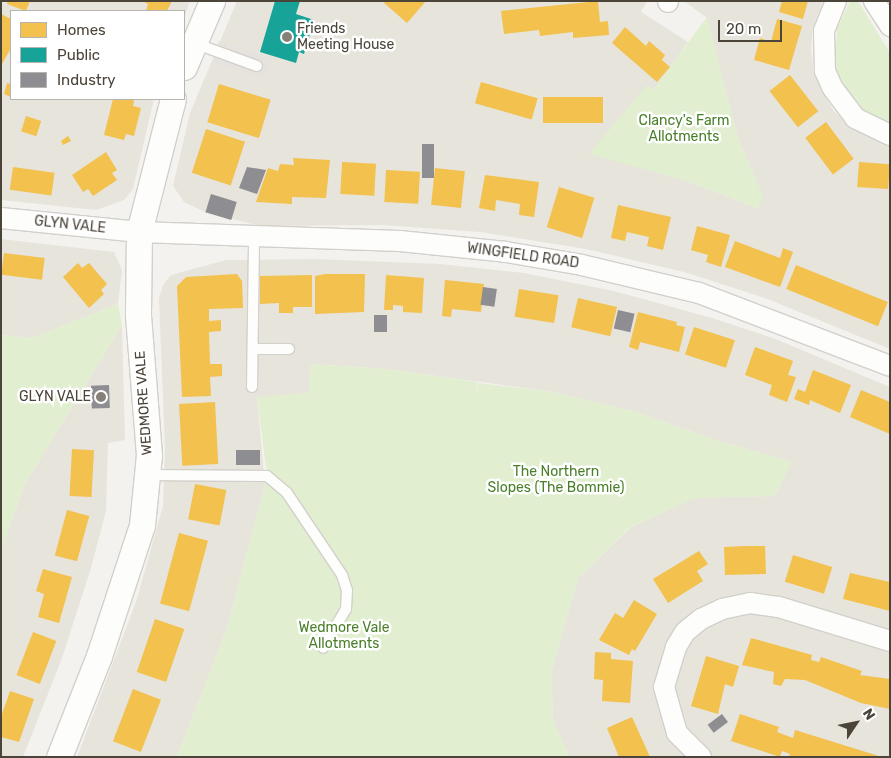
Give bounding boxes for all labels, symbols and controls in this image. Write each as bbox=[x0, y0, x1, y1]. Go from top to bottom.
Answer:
legend bbox=[10, 10, 185, 100]
scale bar bbox=[721, 10, 785, 42]
text: 20 m bbox=[726, 20, 761, 38]
text: Homes bbox=[57, 21, 106, 39]
place label: Friends Meeting House bbox=[297, 21, 394, 54]
marker: Friends Meeting House bbox=[281, 31, 293, 43]
text: Public bbox=[57, 46, 100, 64]
text: Industry bbox=[57, 71, 116, 89]
park label: Clancy's Farm Allotments bbox=[639, 113, 729, 146]
street label: GLYN VALE bbox=[33, 213, 107, 237]
street label: WINGFIELD ROAD bbox=[466, 240, 580, 272]
street label: WEDMORE VALE bbox=[132, 350, 156, 456]
place label: GLYN VALE bbox=[19, 389, 91, 405]
marker: GLYN VALE bbox=[95, 391, 107, 403]
park label: The Northern Slopes (The Bommie) bbox=[488, 464, 624, 497]
park label: Wedmore Vale Allotments bbox=[298, 620, 390, 652]
north arrow bbox=[831, 698, 881, 748]
text: N bbox=[859, 705, 879, 723]

